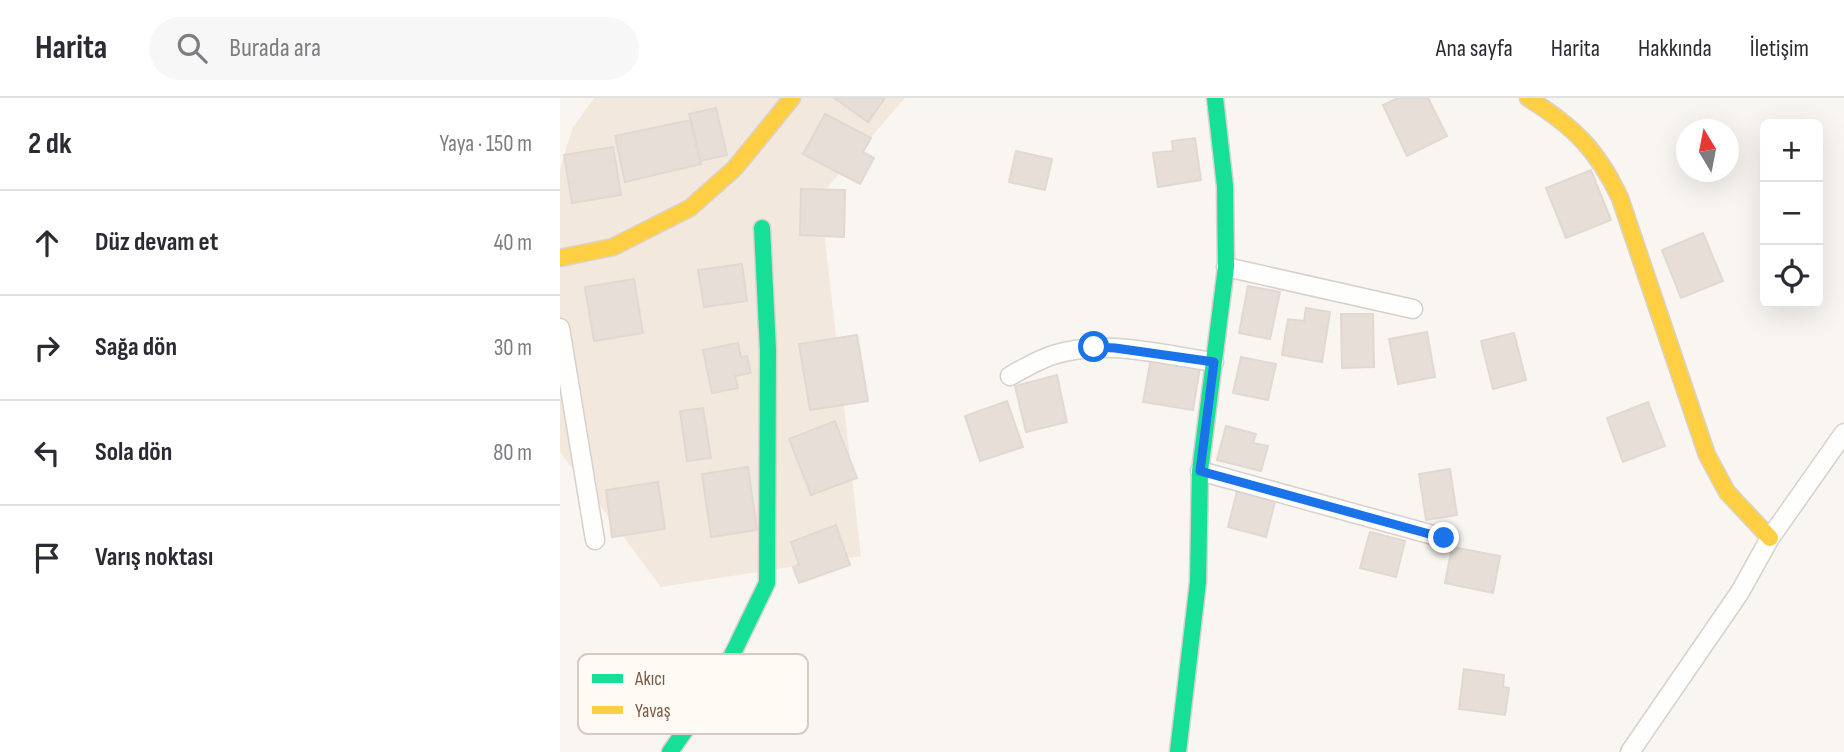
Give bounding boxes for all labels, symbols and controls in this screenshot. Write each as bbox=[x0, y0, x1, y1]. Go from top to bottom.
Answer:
search box bbox=[149, 17, 639, 80]
text: Harita bbox=[35, 28, 107, 68]
icon: search bbox=[173, 29, 211, 67]
text: Burada ara bbox=[229, 33, 321, 64]
text: Ana sayfa bbox=[1436, 34, 1513, 63]
text: Harita bbox=[1551, 34, 1600, 63]
text: Hakkında bbox=[1638, 34, 1712, 63]
text: İletişim bbox=[1750, 34, 1809, 63]
north arrow bbox=[1676, 119, 1739, 182]
map controls bbox=[1760, 119, 1823, 308]
button: + bbox=[1760, 119, 1823, 182]
text: 2 dk bbox=[28, 126, 72, 162]
text: Yaya · 150 m bbox=[439, 130, 532, 158]
button: − bbox=[1760, 182, 1823, 245]
icon: ahead bbox=[28, 224, 66, 262]
text: Düz devam et bbox=[95, 227, 218, 258]
text: 40 m bbox=[494, 229, 532, 257]
button: locate bbox=[1760, 245, 1823, 308]
icon: right bbox=[28, 329, 66, 367]
route start bbox=[1078, 331, 1109, 362]
text: Sağa dön bbox=[95, 332, 177, 363]
text: 30 m bbox=[494, 334, 532, 362]
icon: left bbox=[28, 434, 66, 472]
text: Sola dön bbox=[95, 437, 172, 468]
text: 80 m bbox=[493, 439, 532, 467]
route end bbox=[1428, 522, 1459, 553]
icon: arrive bbox=[28, 539, 66, 577]
text: Varış noktası bbox=[95, 542, 213, 573]
legend bbox=[578, 654, 808, 734]
text: Akıcı bbox=[634, 668, 665, 691]
text: Yavaş bbox=[635, 700, 671, 723]

